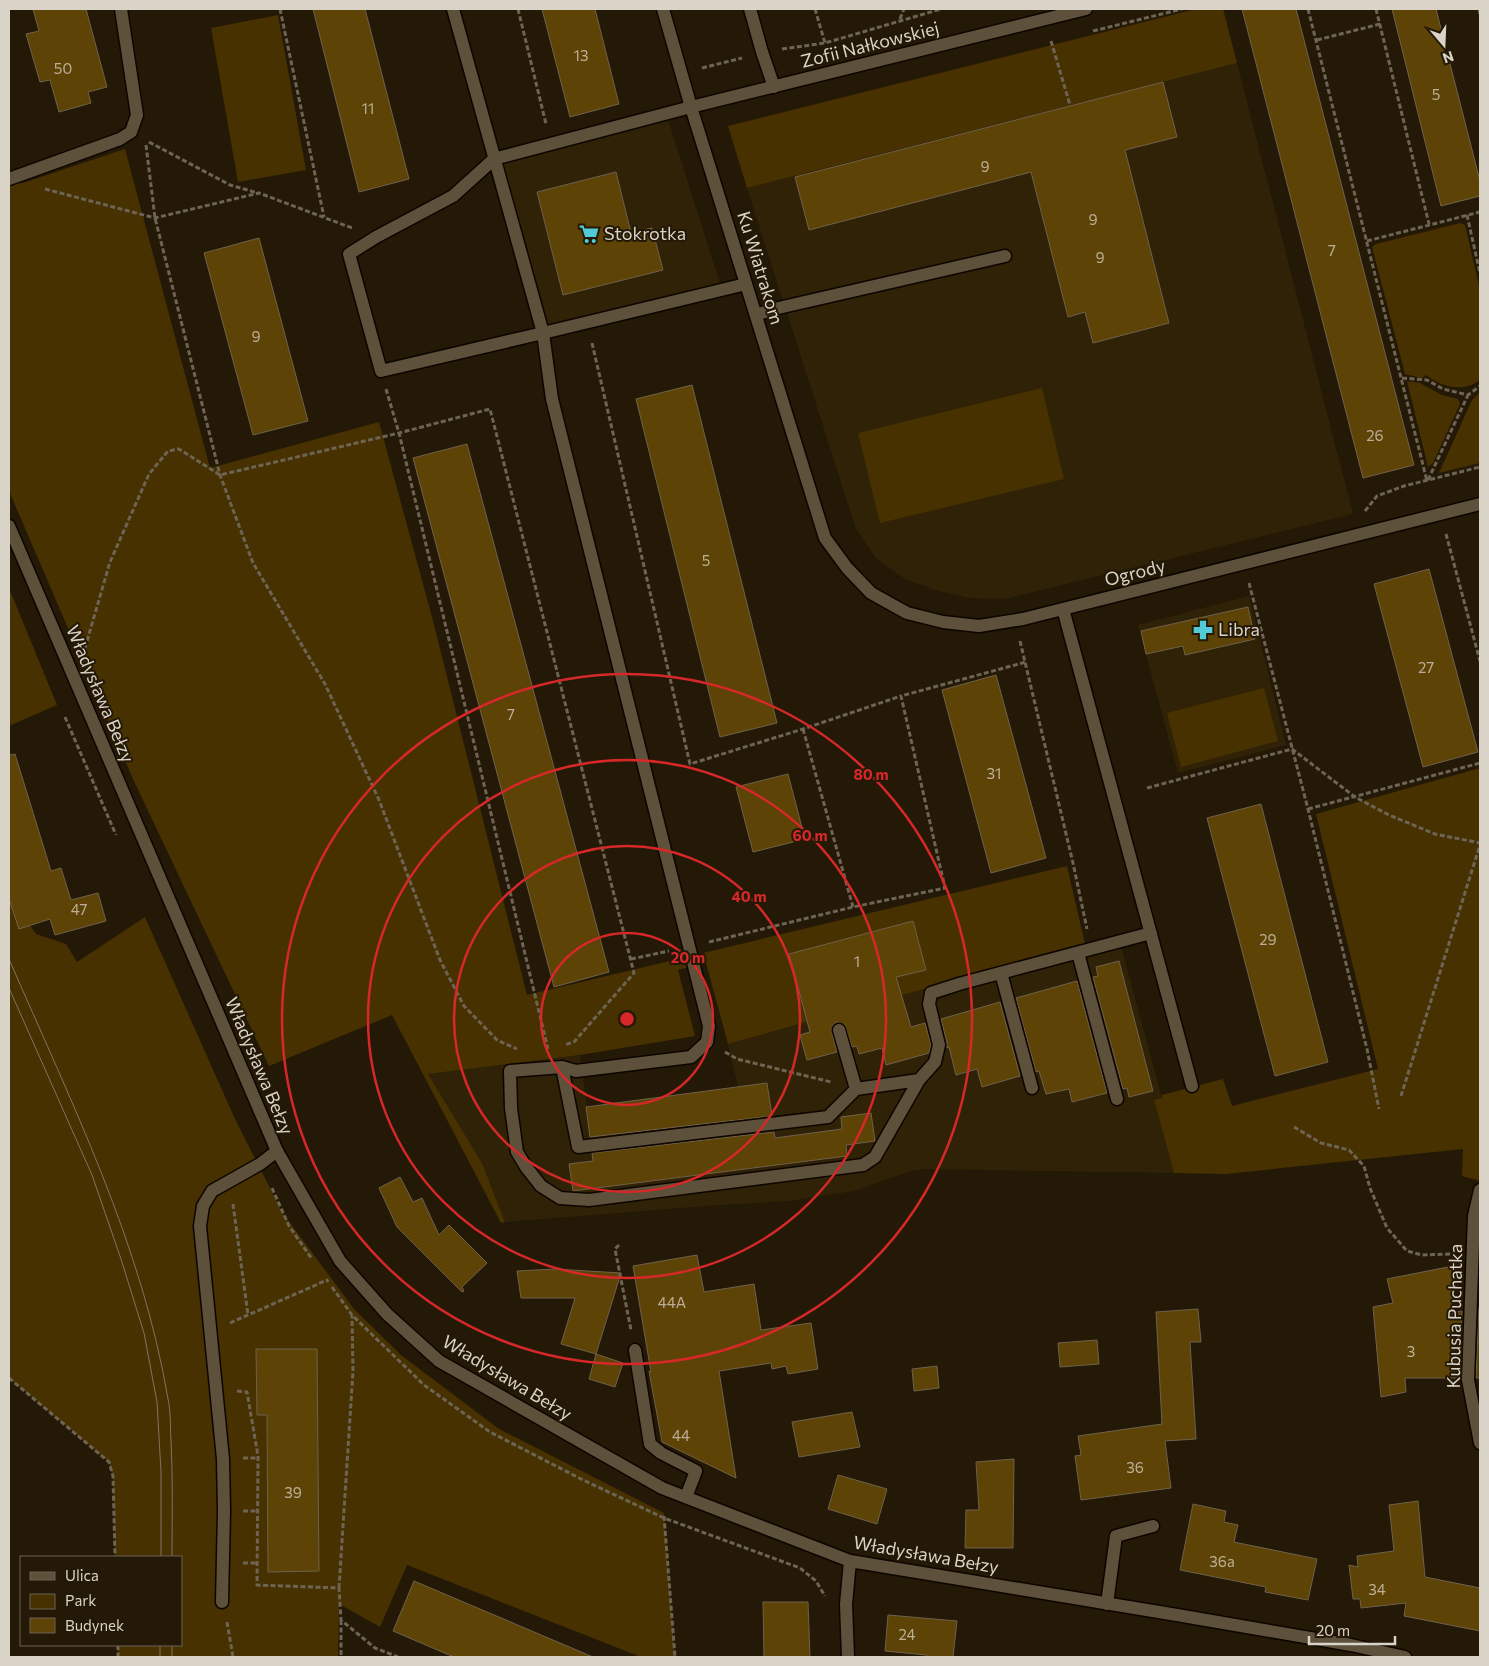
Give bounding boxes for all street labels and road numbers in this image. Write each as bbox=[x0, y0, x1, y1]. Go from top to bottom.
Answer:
street label: Zofii Nałkowskiej bbox=[798, 16, 941, 72]
street label: Ku Wiatrakom bbox=[733, 208, 789, 327]
street label: Ogrody bbox=[1102, 554, 1167, 590]
street label: Władysława Bełzy bbox=[62, 622, 140, 766]
street label: Władysława Bełzy bbox=[221, 994, 299, 1138]
street label: Kubusia Puchatka bbox=[1442, 1243, 1466, 1389]
street label: Władysława Bełzy bbox=[439, 1330, 576, 1424]
street label: Władysława Bełzy bbox=[852, 1530, 1001, 1578]

